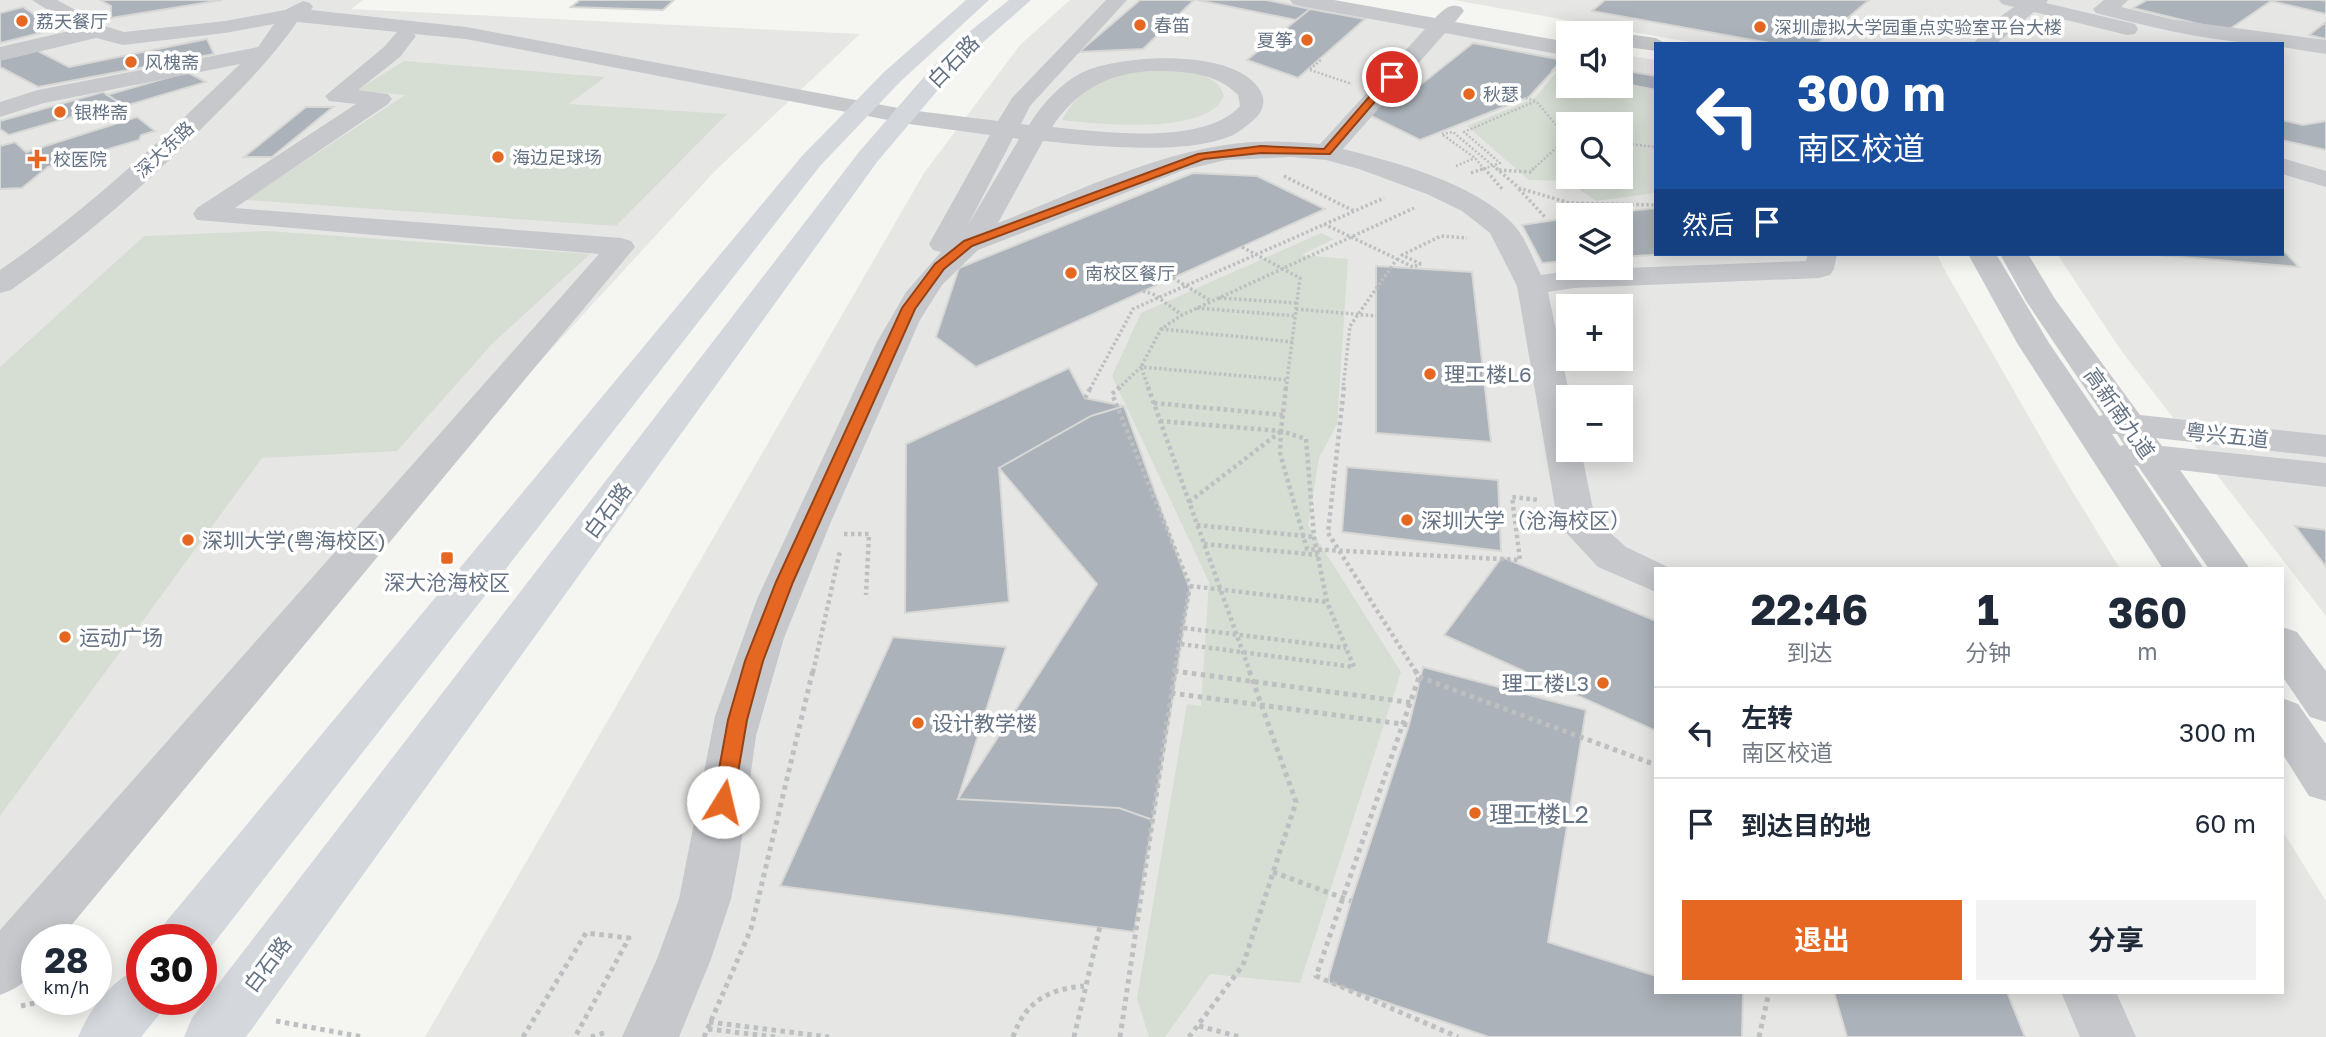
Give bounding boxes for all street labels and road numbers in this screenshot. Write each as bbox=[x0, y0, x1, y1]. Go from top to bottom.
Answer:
street label: 白石路 bbox=[922, 29, 984, 93]
street label: 深大东路 bbox=[130, 116, 198, 182]
street label: 高新南九道 bbox=[2079, 363, 2161, 463]
street label: 粤兴五道 bbox=[2184, 418, 2270, 452]
street label: 白石路 bbox=[578, 477, 636, 543]
street label: 白石路 bbox=[238, 931, 296, 997]

